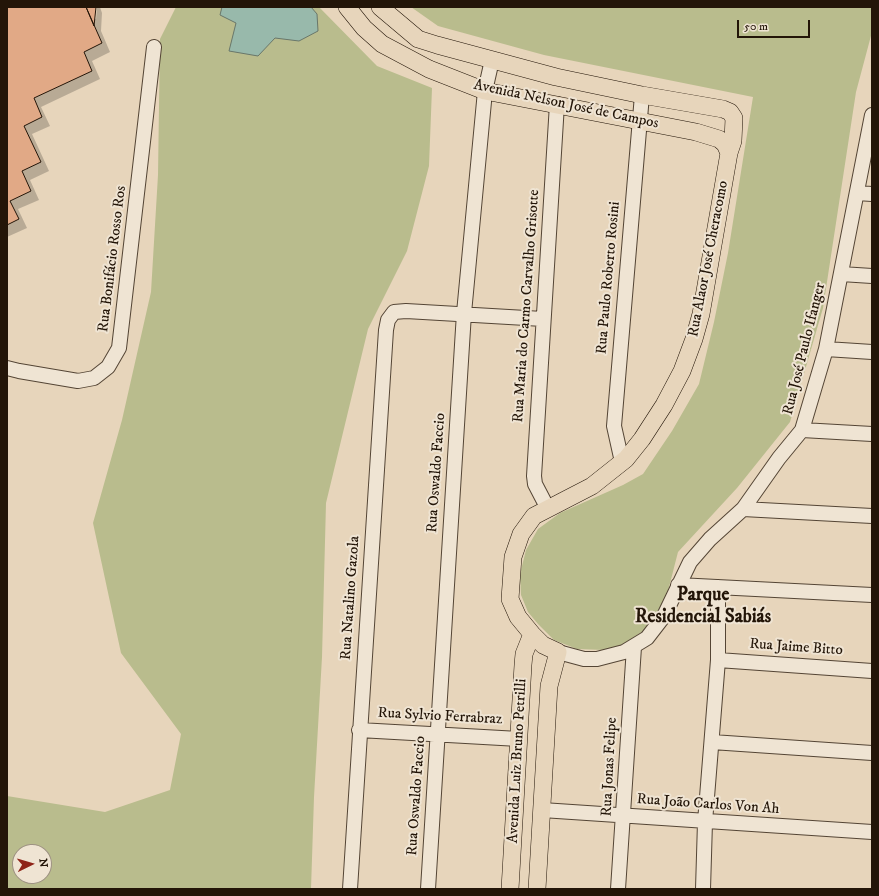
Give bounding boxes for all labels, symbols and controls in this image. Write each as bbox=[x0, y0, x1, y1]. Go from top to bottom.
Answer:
scale bar bbox=[739, 12, 812, 38]
text: 50 m bbox=[744, 19, 768, 34]
street label: Avenida Nelson José de Campos bbox=[472, 77, 660, 133]
street label: Rua Alaor José Cheracomo bbox=[685, 179, 733, 339]
street label: Rua Bonifácio Rosso Ros bbox=[95, 185, 131, 333]
street label: Rua Maria do Carmo Carvalho Grisotte bbox=[510, 189, 544, 423]
street label: Rua Paulo Roberto Rosini bbox=[593, 201, 625, 355]
street label: Rua José Paulo Ifanger bbox=[780, 281, 830, 417]
street label: Rua Oswaldo Faccio bbox=[424, 412, 450, 534]
street label: Rua Natalino Gazola bbox=[338, 535, 364, 661]
district label: Parque Residencial Sabiás bbox=[635, 585, 771, 629]
street label: Rua Jaime Bitto bbox=[749, 636, 843, 660]
street label: Avenida Luiz Bruno Petrilli bbox=[505, 678, 531, 844]
street label: Rua Sylvio Ferrabraz bbox=[377, 705, 503, 729]
street label: Rua Jonas Felipe bbox=[598, 717, 622, 817]
street label: Rua Oswaldo Faccio bbox=[404, 735, 430, 857]
street label: Rua João Carlos Von Ah bbox=[636, 791, 780, 819]
north arrow bbox=[12, 844, 52, 884]
text: N bbox=[36, 858, 50, 868]

